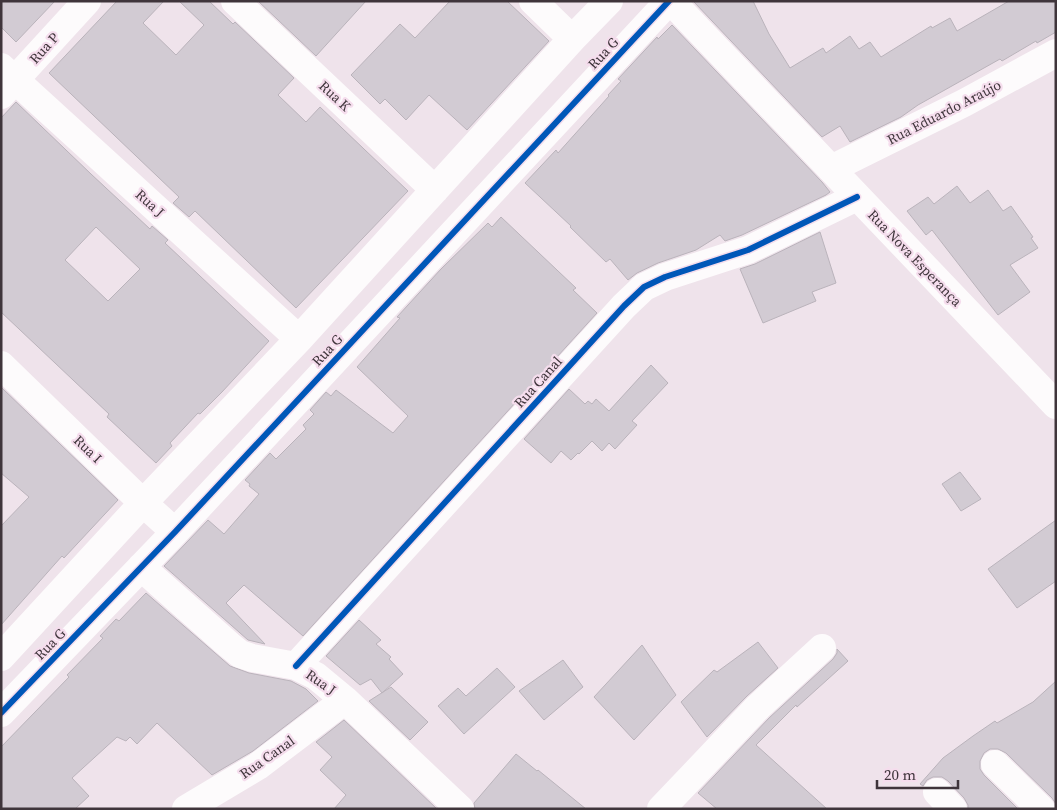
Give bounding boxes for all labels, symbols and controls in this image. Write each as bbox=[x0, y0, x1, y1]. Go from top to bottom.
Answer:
street label: Rua P bbox=[25, 28, 63, 68]
street label: Rua G bbox=[583, 32, 623, 73]
street label: Rua Eduardo Araújo bbox=[884, 74, 1005, 149]
street label: Rua K bbox=[315, 76, 356, 116]
street label: Rua J bbox=[131, 185, 169, 221]
street label: Rua Nova Esperança bbox=[864, 205, 967, 311]
street label: Rua G bbox=[307, 329, 347, 370]
street label: Rua Canal bbox=[509, 352, 567, 412]
street label: Rua I bbox=[69, 430, 107, 468]
street label: Rua G bbox=[30, 623, 70, 664]
street label: Rua J bbox=[302, 664, 340, 700]
street label: Rua Canal bbox=[235, 731, 299, 783]
scale bar bbox=[877, 758, 958, 790]
text: 20 m bbox=[884, 764, 916, 785]

